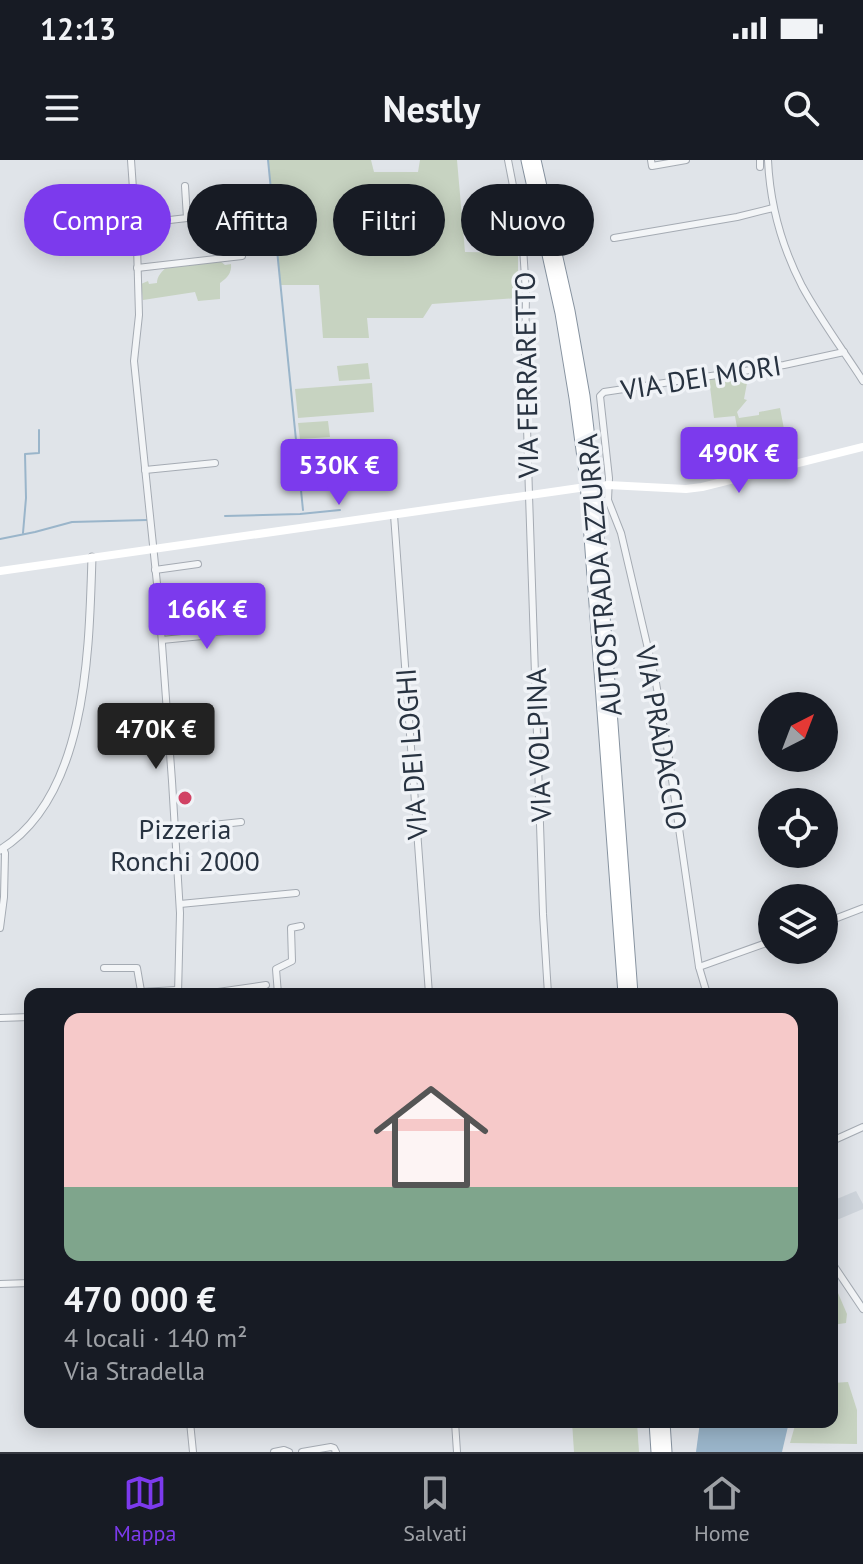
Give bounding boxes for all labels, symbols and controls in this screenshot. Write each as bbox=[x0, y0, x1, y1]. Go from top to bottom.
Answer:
text: 12:13 bbox=[40, 9, 116, 48]
text: Nestly bbox=[383, 85, 480, 132]
icon: menu bbox=[40, 86, 84, 130]
icon: search bbox=[779, 86, 823, 130]
chip: Compra bbox=[24, 184, 171, 256]
chip: Affitta bbox=[187, 184, 317, 256]
chip: Filtri bbox=[333, 184, 445, 256]
chip: Nuovo bbox=[461, 184, 594, 256]
street label: VIA FERRARETTO bbox=[506, 272, 546, 479]
street label: VIA DEI MORI bbox=[617, 346, 784, 408]
pin: 490K € bbox=[674, 427, 804, 495]
street label: AUTOSTRADA AZZURRA bbox=[568, 432, 630, 718]
text: 490K € bbox=[699, 436, 779, 469]
pin: 530K € bbox=[274, 439, 404, 507]
text: 530K € bbox=[299, 448, 379, 481]
pin: 166K € bbox=[142, 583, 272, 651]
text: 166K € bbox=[167, 592, 247, 625]
street label: VIA PRADACCIO bbox=[627, 642, 696, 833]
street label: VIA DEI LOGHI bbox=[387, 667, 436, 842]
street label: VIA VOLPINA bbox=[517, 667, 559, 823]
north arrow bbox=[758, 692, 838, 772]
map controls bbox=[758, 692, 838, 964]
pin: 470K € bbox=[91, 703, 221, 771]
text: 470K € bbox=[116, 712, 196, 745]
button: locate bbox=[758, 788, 838, 868]
marker: Pizzeria Ronchi 2000 bbox=[176, 789, 194, 807]
place label: Pizzeria Ronchi 2000 bbox=[110, 810, 260, 879]
button: layers bbox=[758, 884, 838, 964]
icon: home bbox=[359, 1065, 503, 1209]
text: 470 000 € bbox=[64, 1277, 216, 1321]
text: 4 locali · 140 m² bbox=[64, 1321, 247, 1354]
text: Via Stradella bbox=[64, 1354, 205, 1387]
tab: Mappa bbox=[113, 1471, 176, 1547]
tab: Salvati bbox=[403, 1471, 467, 1547]
tab: Home bbox=[694, 1471, 750, 1547]

